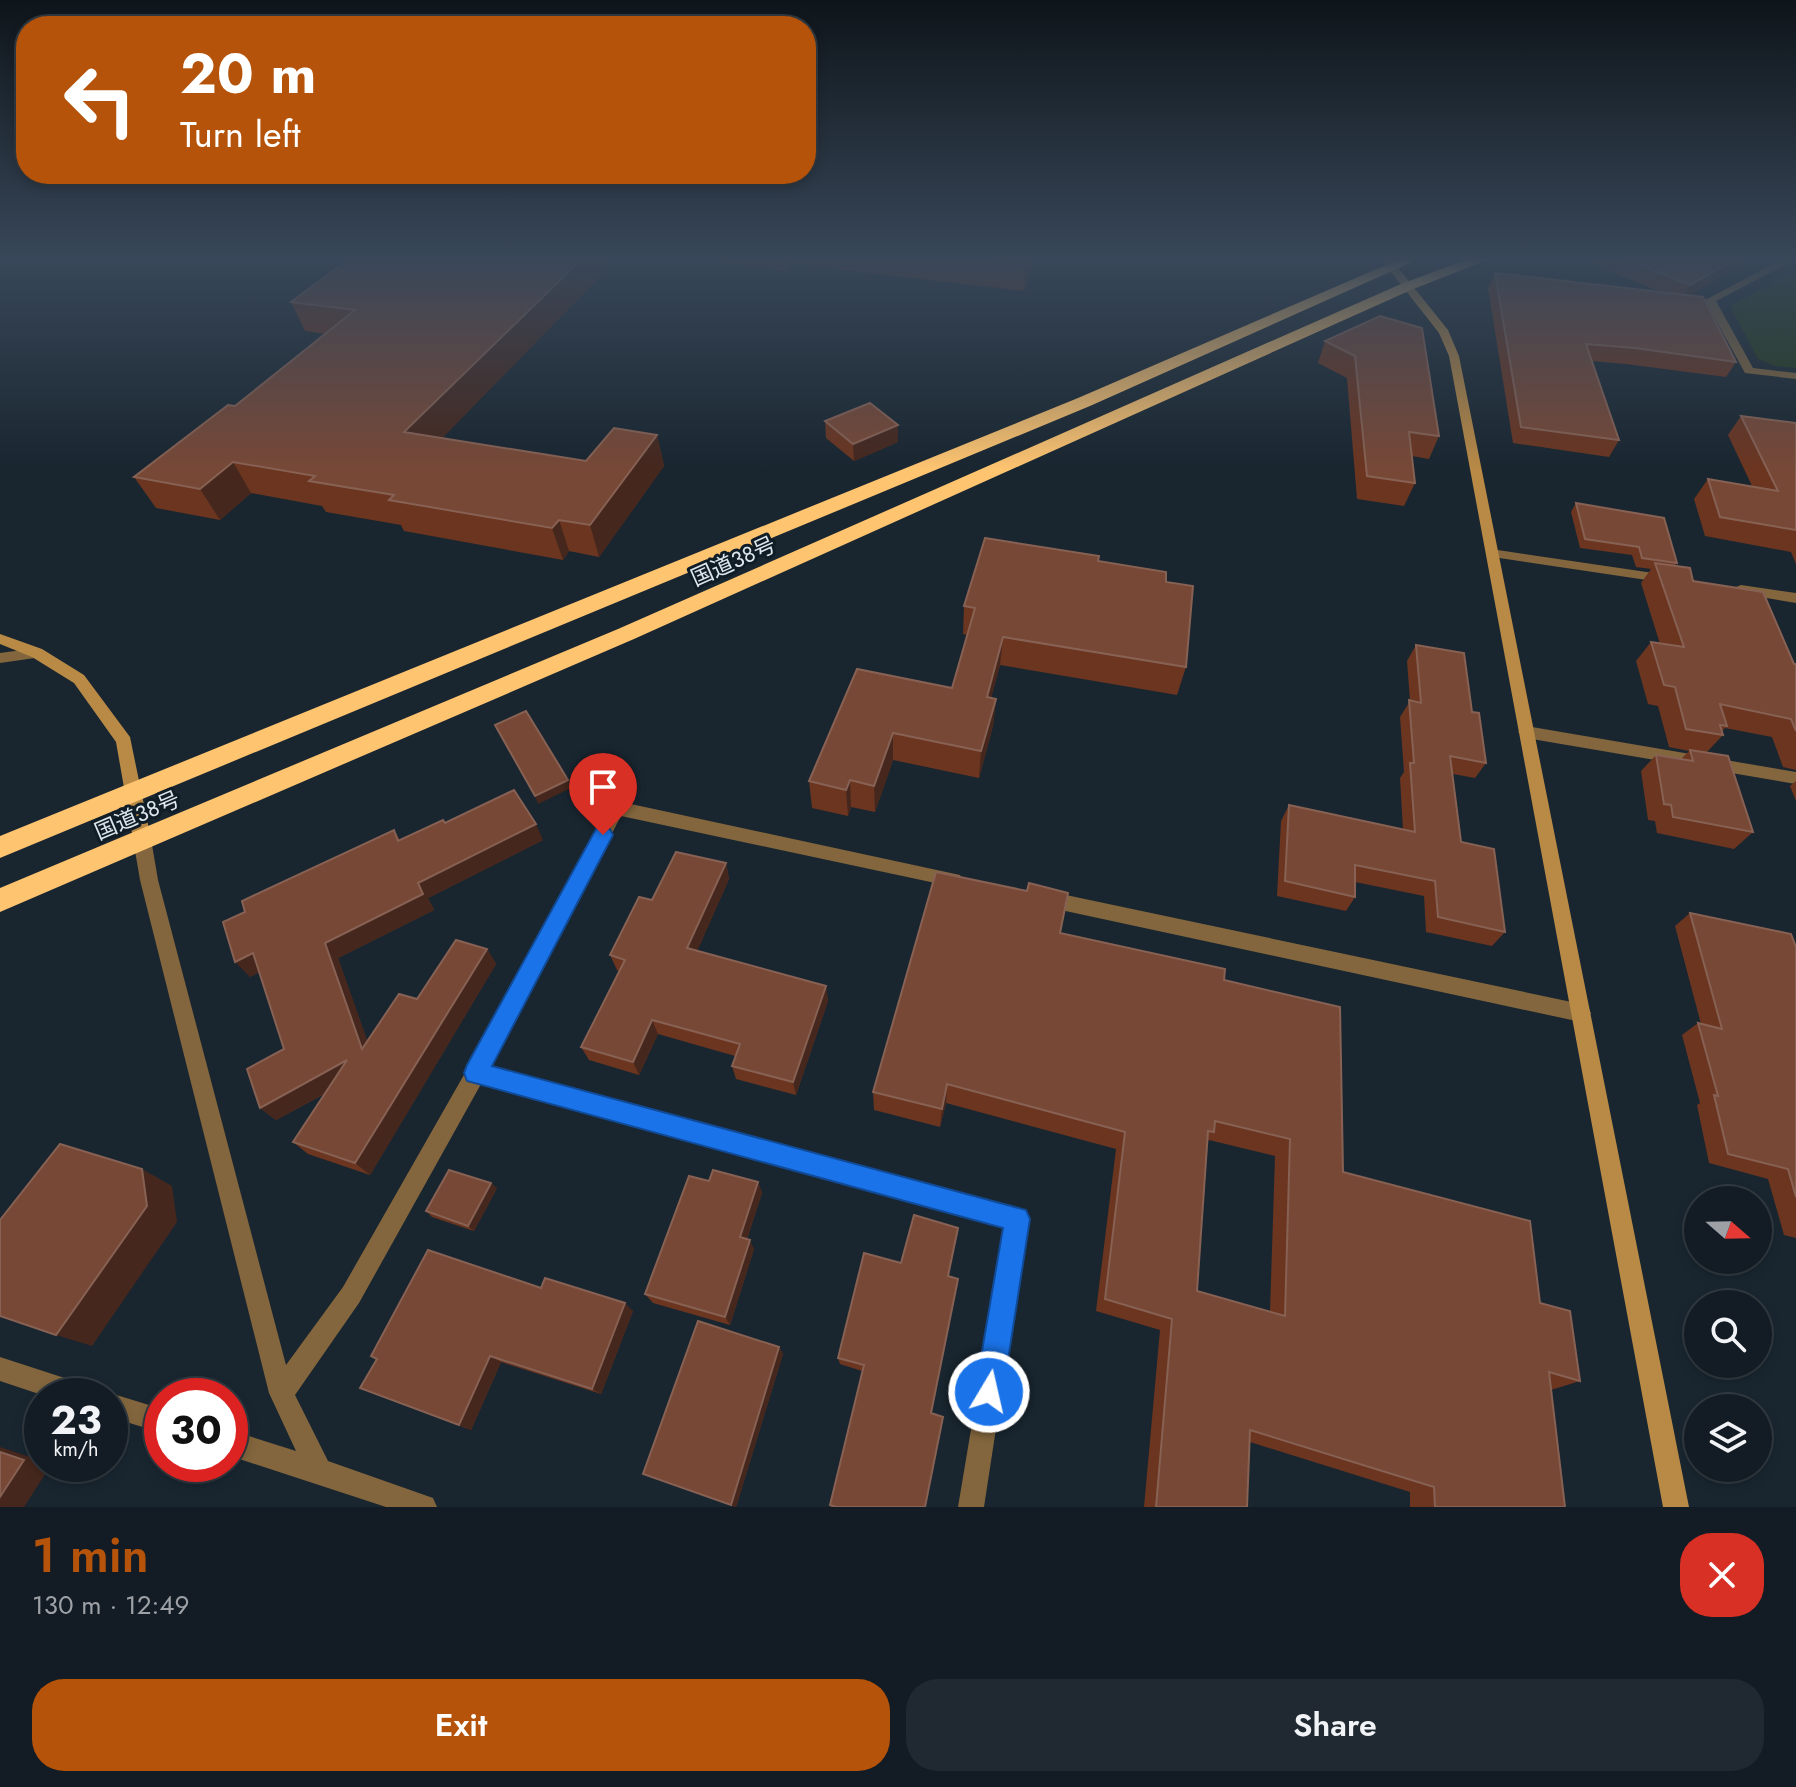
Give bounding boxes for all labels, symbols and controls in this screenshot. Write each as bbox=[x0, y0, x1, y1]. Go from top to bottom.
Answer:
text: 20 m bbox=[180, 33, 317, 114]
icon: left bbox=[48, 48, 152, 152]
text: Turn left bbox=[180, 108, 301, 160]
street label: 国道38号 bbox=[685, 528, 781, 594]
pin bbox=[569, 753, 637, 835]
icon: arrive bbox=[581, 765, 625, 809]
street label: 国道38号 bbox=[89, 783, 185, 847]
north arrow bbox=[1684, 1186, 1772, 1274]
map controls bbox=[1684, 1186, 1772, 1482]
button: search bbox=[1684, 1290, 1772, 1378]
position arrow bbox=[947, 1350, 1031, 1434]
speed limit sign: 30 bbox=[144, 1378, 248, 1482]
text: 23 bbox=[50, 1391, 102, 1449]
button: layers bbox=[1684, 1394, 1772, 1482]
text: km/h bbox=[53, 1435, 99, 1464]
text: 1 min bbox=[32, 1521, 149, 1590]
button: close bbox=[1680, 1533, 1764, 1617]
text: 130 m · 12:49 bbox=[32, 1586, 189, 1624]
button: Exit bbox=[32, 1679, 890, 1771]
button: Share bbox=[906, 1679, 1764, 1771]

